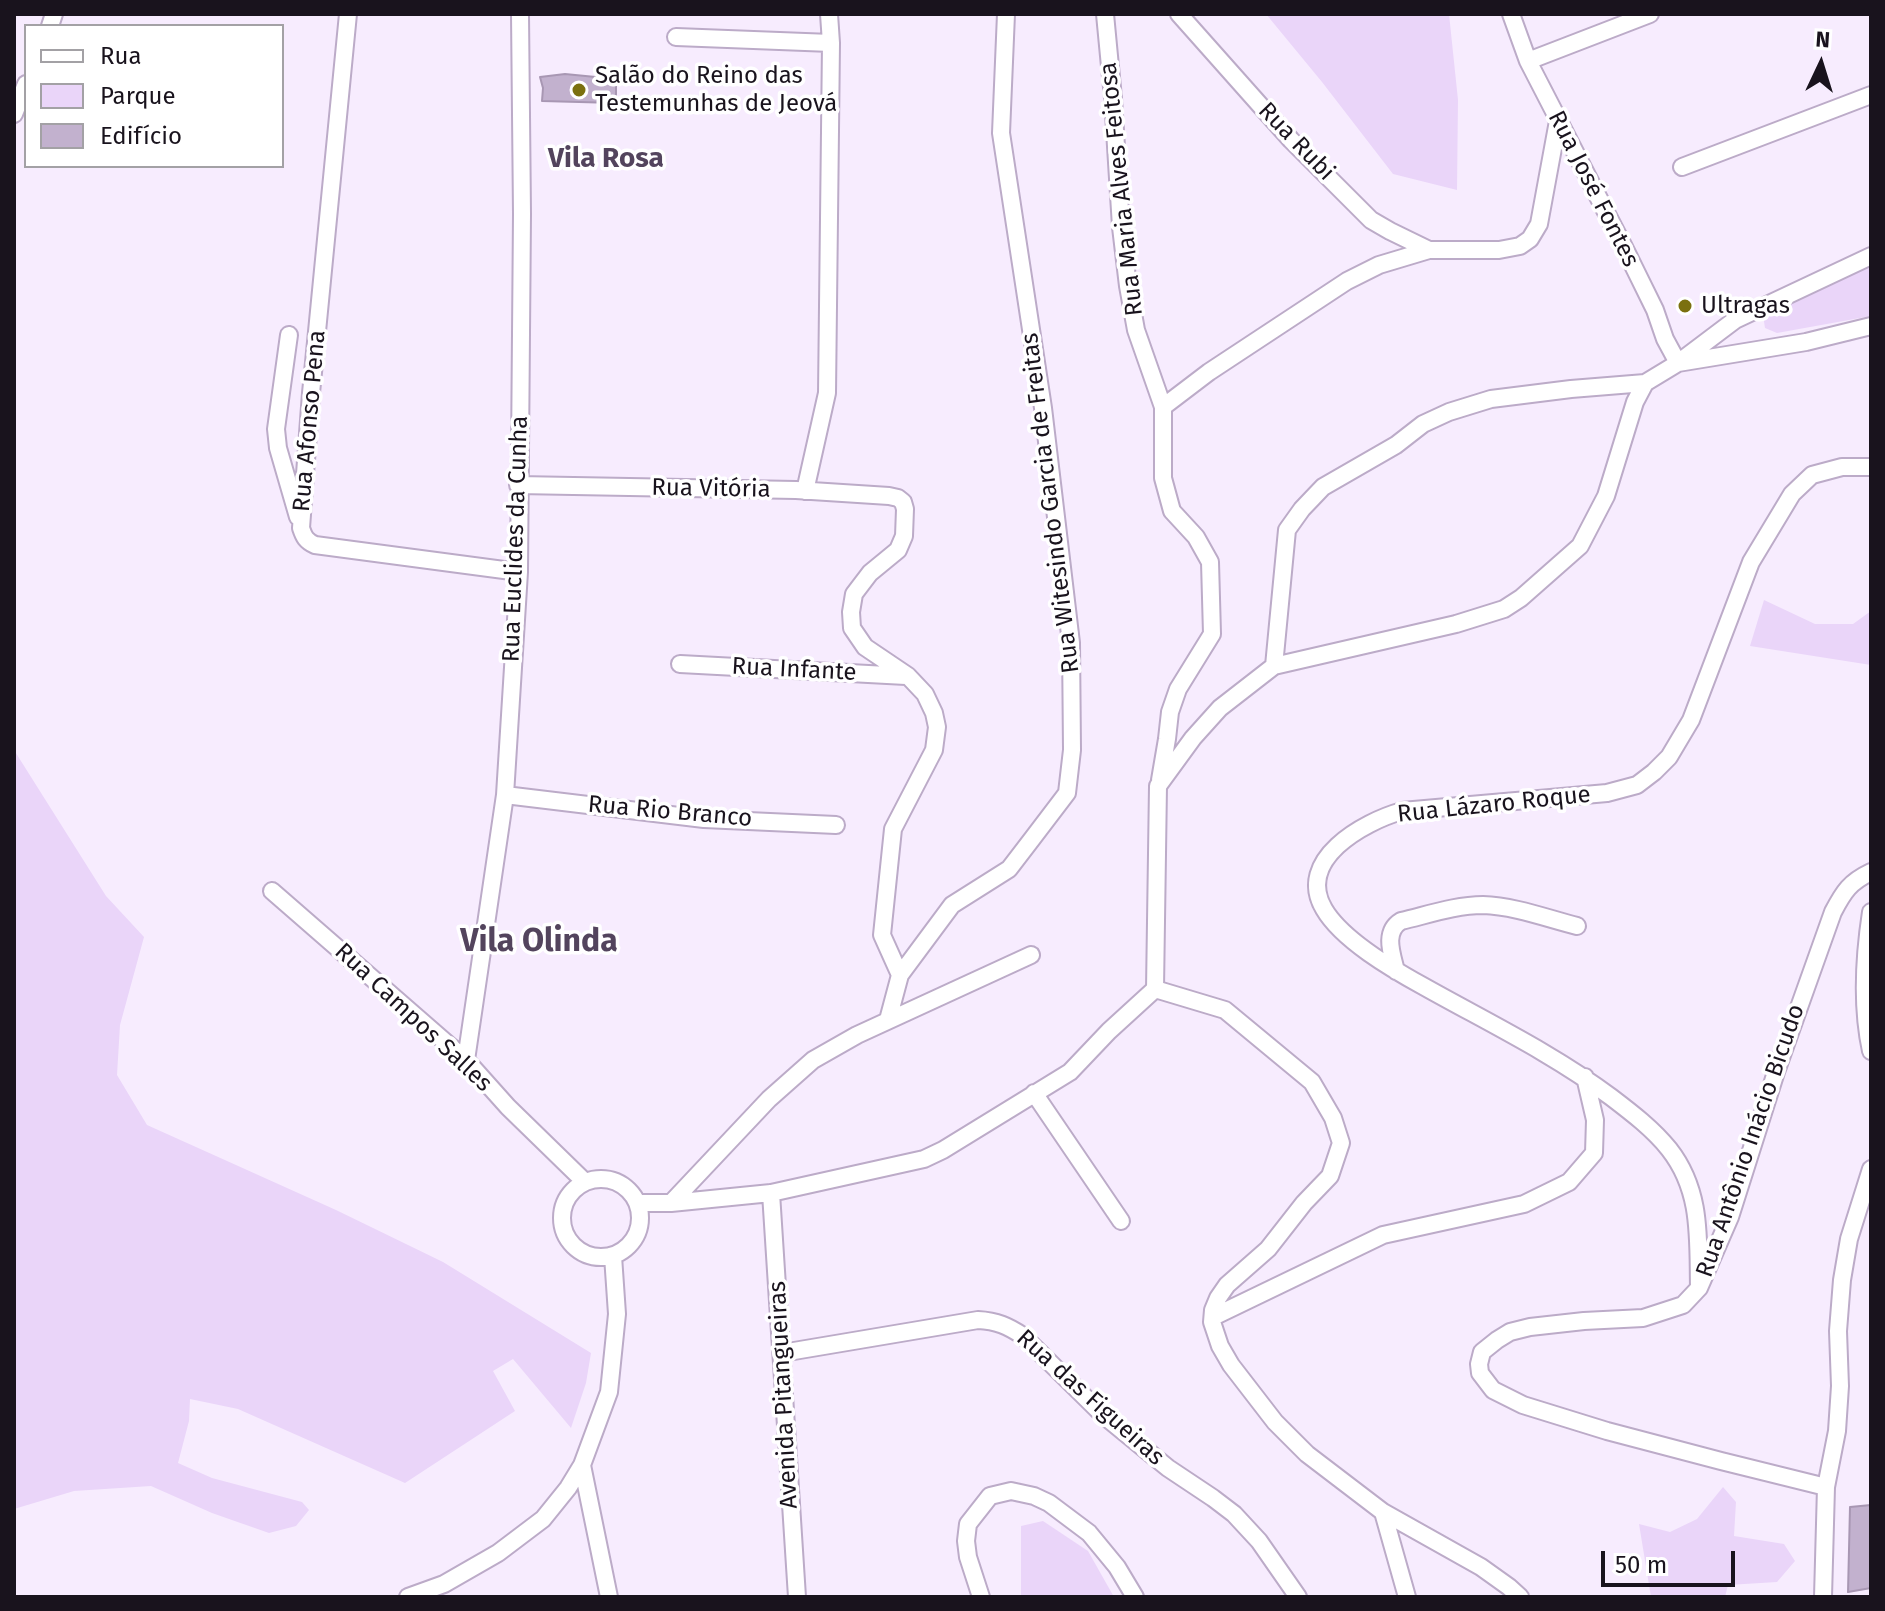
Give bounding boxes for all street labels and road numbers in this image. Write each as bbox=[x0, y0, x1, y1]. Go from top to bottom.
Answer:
street label: Rua Maria Alves Feitosa bbox=[1094, 61, 1150, 317]
street label: Rua Rubi bbox=[1252, 97, 1340, 187]
street label: Rua José Fontes bbox=[1541, 106, 1645, 272]
street label: Rua Afonso Pena bbox=[288, 329, 332, 513]
street label: Rua Witesindo Garcia de Freitas bbox=[1016, 331, 1086, 675]
street label: Rua Euclides da Cunha bbox=[497, 415, 535, 663]
street label: Rua Vitória bbox=[651, 474, 771, 504]
street label: Rua Infante bbox=[731, 652, 857, 688]
street label: Rua Lázaro Roque bbox=[1396, 781, 1592, 829]
street label: Rua Rio Branco bbox=[587, 790, 753, 834]
street label: Rua Campos Salles bbox=[328, 938, 498, 1098]
street label: Rua Antônio Inácio Bicudo bbox=[1691, 1001, 1811, 1281]
street label: Avenida Pitangueiras bbox=[764, 1280, 804, 1510]
street label: Rua das Figueiras bbox=[1010, 1324, 1170, 1472]

